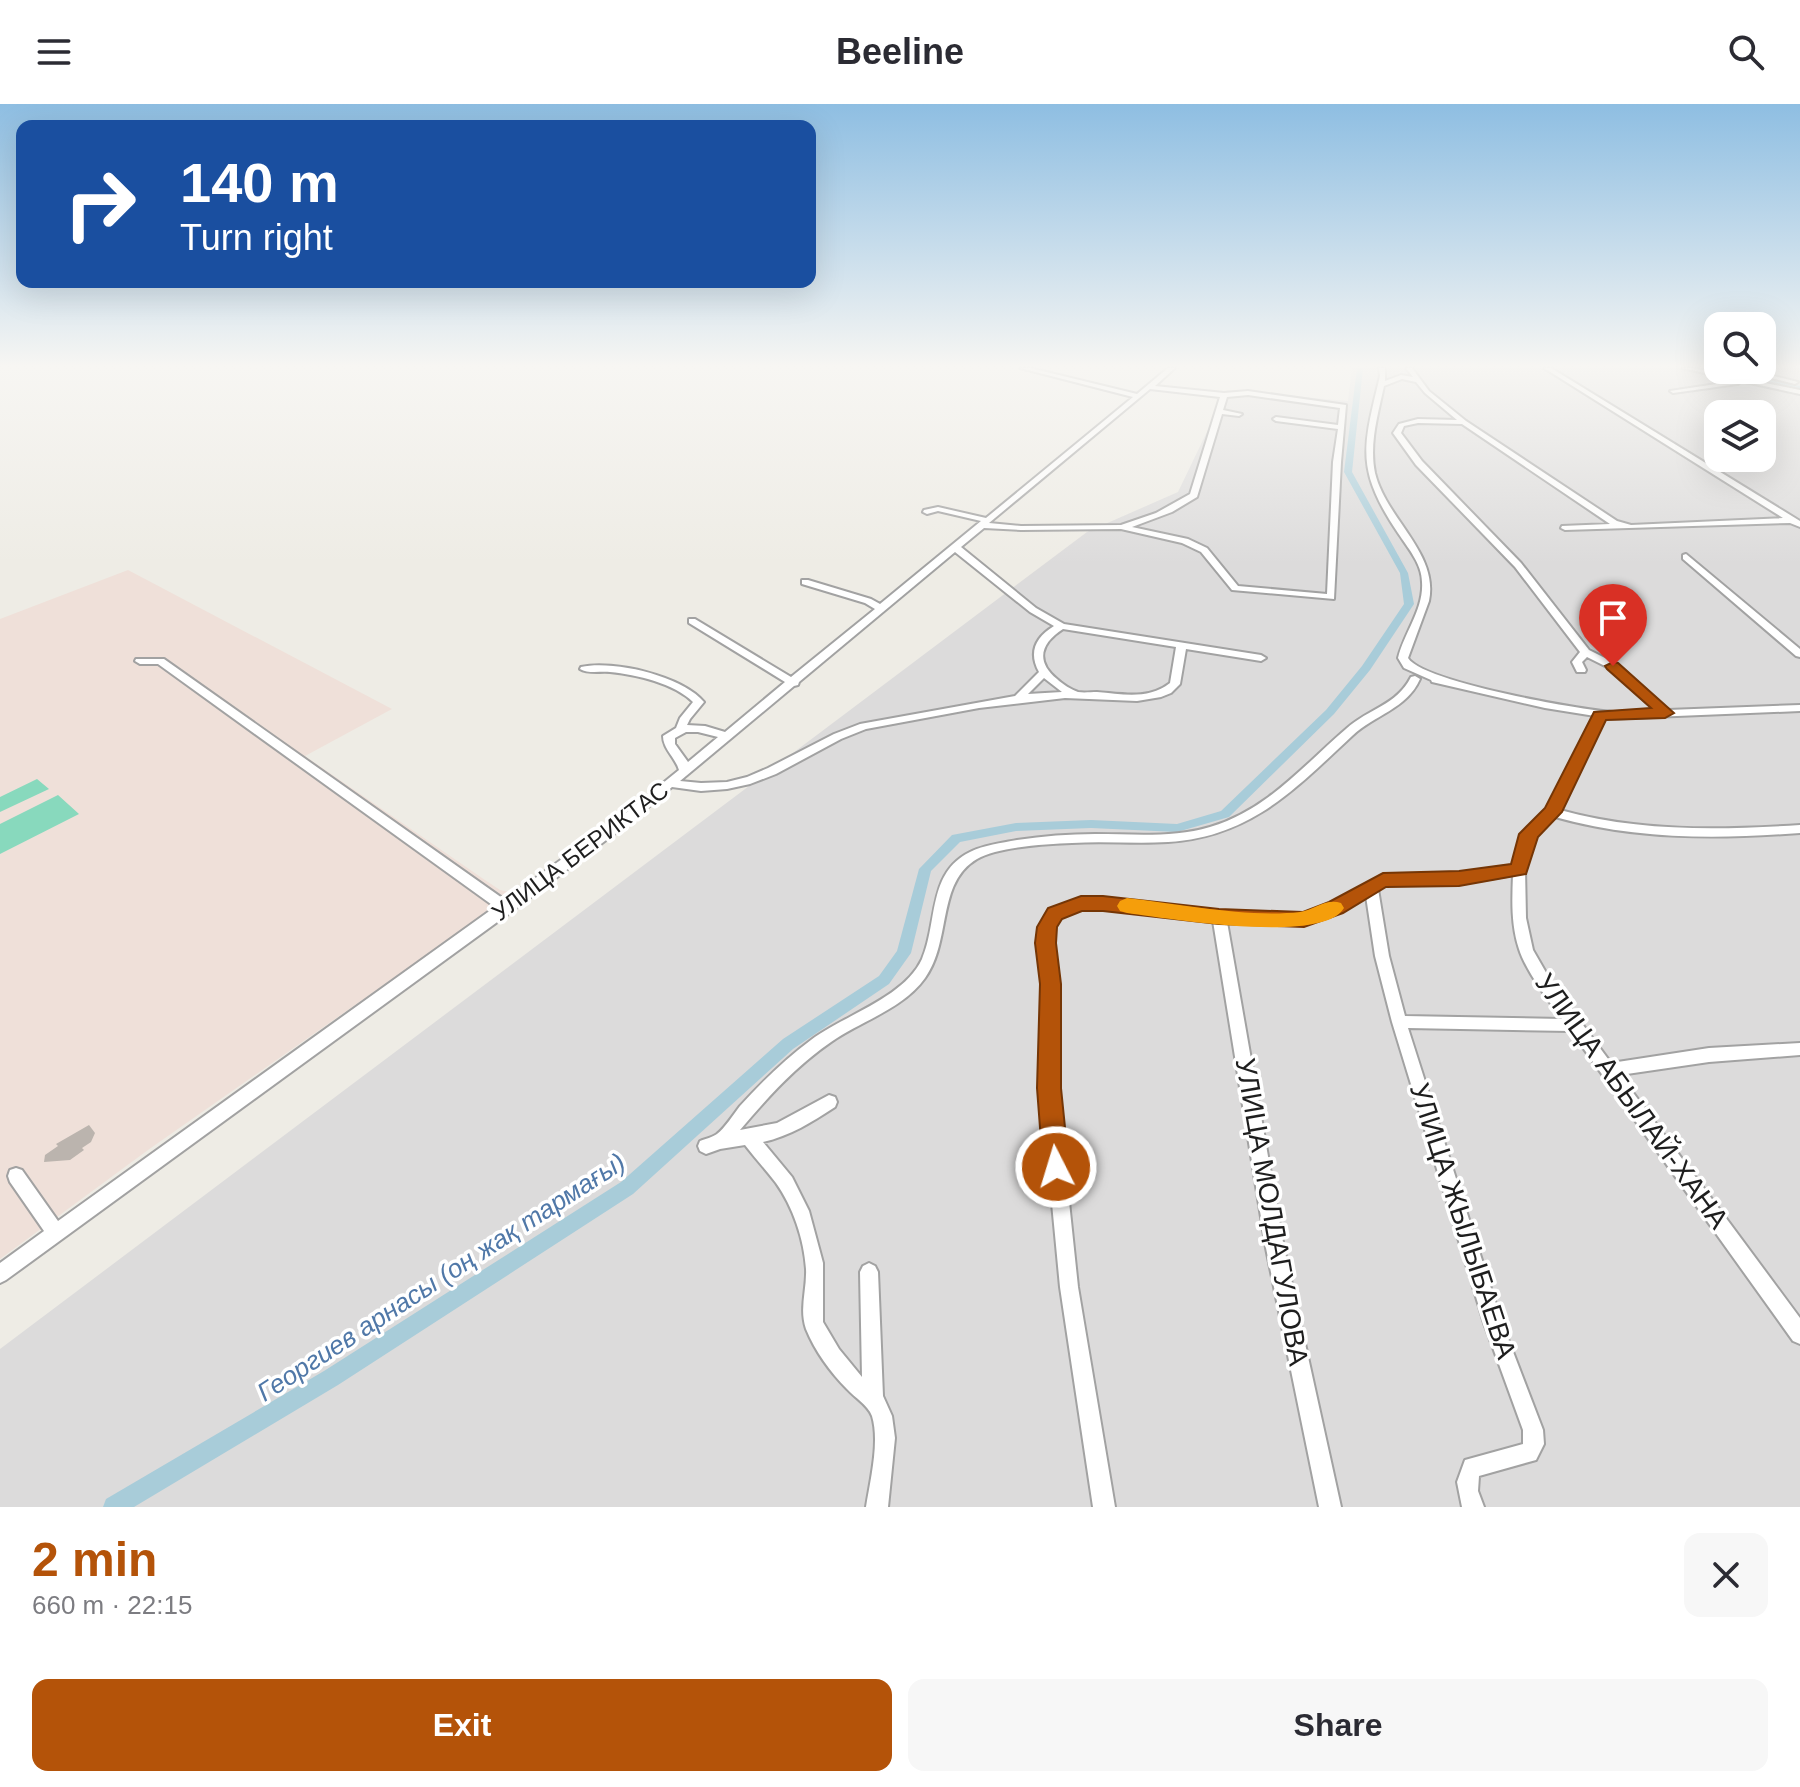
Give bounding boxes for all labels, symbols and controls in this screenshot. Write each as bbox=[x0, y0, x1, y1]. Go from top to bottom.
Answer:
icon: menu bbox=[32, 30, 76, 74]
icon: search bbox=[1724, 30, 1768, 74]
text: Beeline bbox=[836, 31, 964, 72]
text: 140 m bbox=[180, 151, 339, 214]
icon: right bbox=[48, 152, 152, 256]
text: Turn right bbox=[180, 217, 333, 258]
map controls bbox=[1704, 312, 1776, 472]
button: search bbox=[1704, 312, 1776, 384]
button: layers bbox=[1704, 400, 1776, 472]
pin bbox=[1579, 584, 1647, 666]
icon: arrive bbox=[1591, 596, 1635, 640]
street label: УЛИЦА БЕРИКТАС bbox=[487, 776, 673, 926]
street label: УЛИЦА АБЫЛАЙ-ХАНА bbox=[1529, 968, 1735, 1235]
street label: УЛИЦА МОЛДАГУЛОВА bbox=[1230, 1056, 1314, 1369]
street label: УЛИЦА ЖЫЛЫБАЕВА bbox=[1404, 1079, 1522, 1363]
position arrow bbox=[1014, 1125, 1098, 1209]
water label: Георгиев арнасы (оң жақ тармағы) bbox=[252, 1147, 630, 1407]
text: 2 min bbox=[32, 1533, 157, 1586]
button: close bbox=[1684, 1533, 1768, 1617]
text: 660 m · 22:15 bbox=[32, 1590, 192, 1620]
button: Exit bbox=[32, 1679, 892, 1771]
button: Share bbox=[908, 1679, 1768, 1771]

